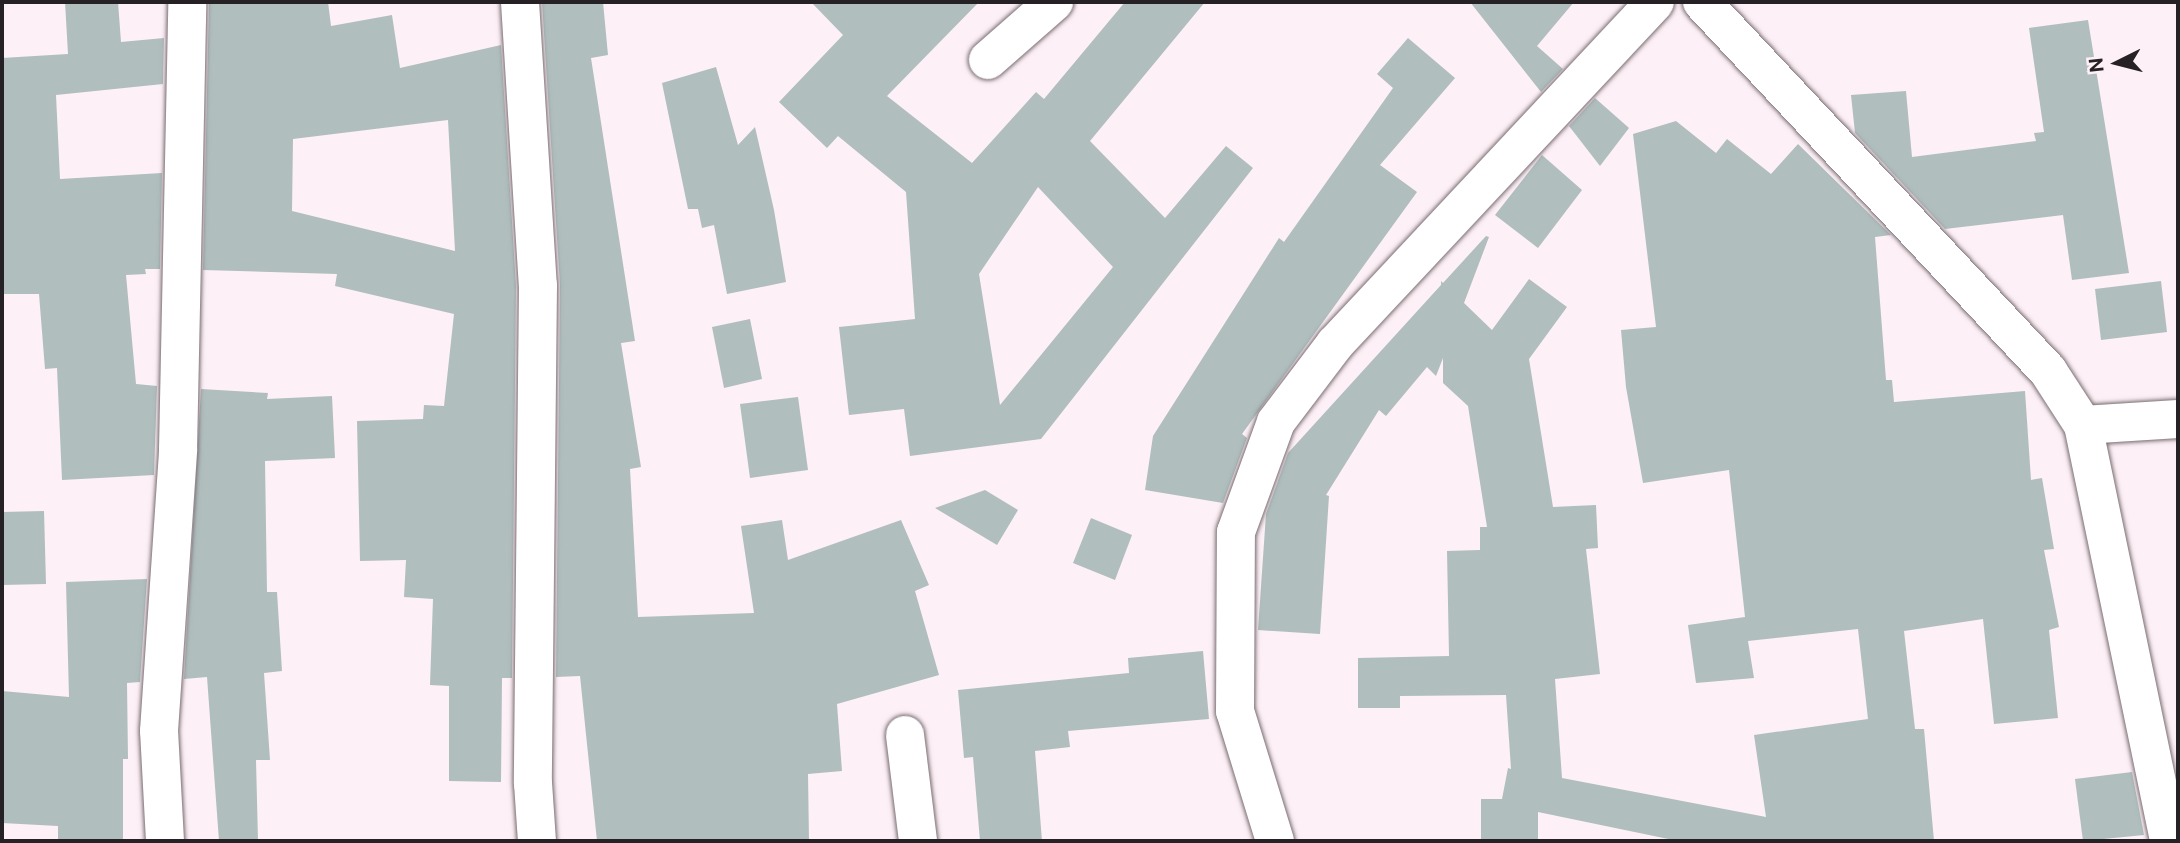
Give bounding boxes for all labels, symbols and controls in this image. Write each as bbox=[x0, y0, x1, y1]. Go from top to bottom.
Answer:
north arrow bbox=[2082, 28, 2152, 98]
text: N bbox=[2084, 57, 2108, 74]

